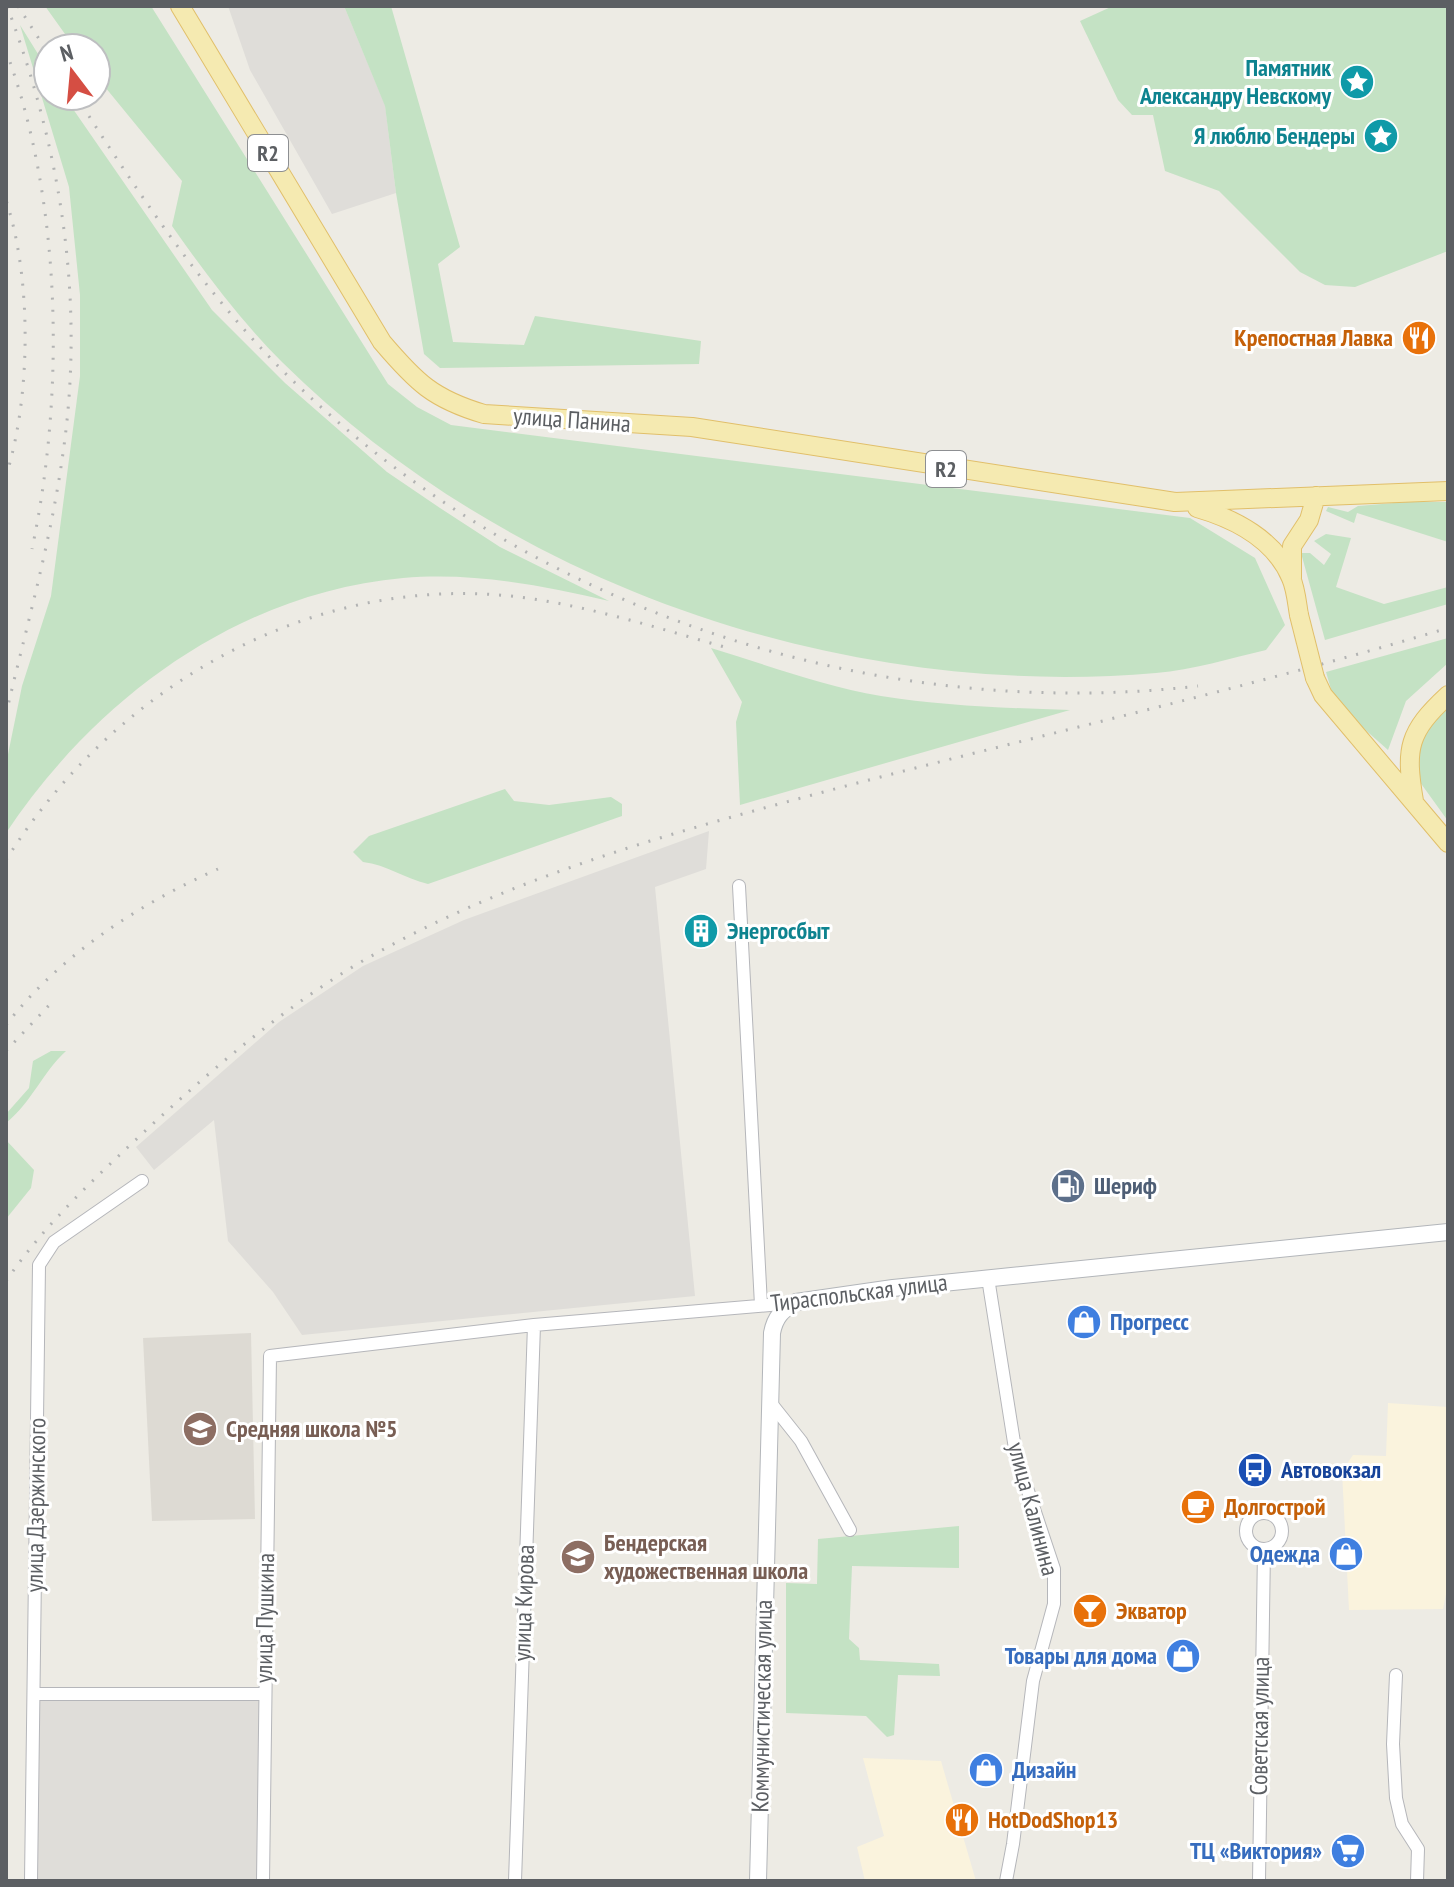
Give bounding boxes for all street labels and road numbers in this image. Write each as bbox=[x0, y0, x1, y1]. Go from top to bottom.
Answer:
road number: R2 bbox=[248, 135, 288, 171]
street label: улица Панина bbox=[512, 400, 632, 439]
road number: R2 bbox=[926, 451, 966, 487]
street label: Тираспольская улица bbox=[769, 1266, 949, 1319]
street label: улица Дзержинского bbox=[18, 1417, 53, 1593]
street label: улица Калинина bbox=[1001, 1439, 1066, 1579]
street label: улица Кирова bbox=[506, 1544, 541, 1662]
street label: улица Пушкина bbox=[248, 1553, 281, 1683]
street label: Коммунистическая улица bbox=[744, 1599, 779, 1813]
street label: Советская улица bbox=[1243, 1656, 1276, 1796]

